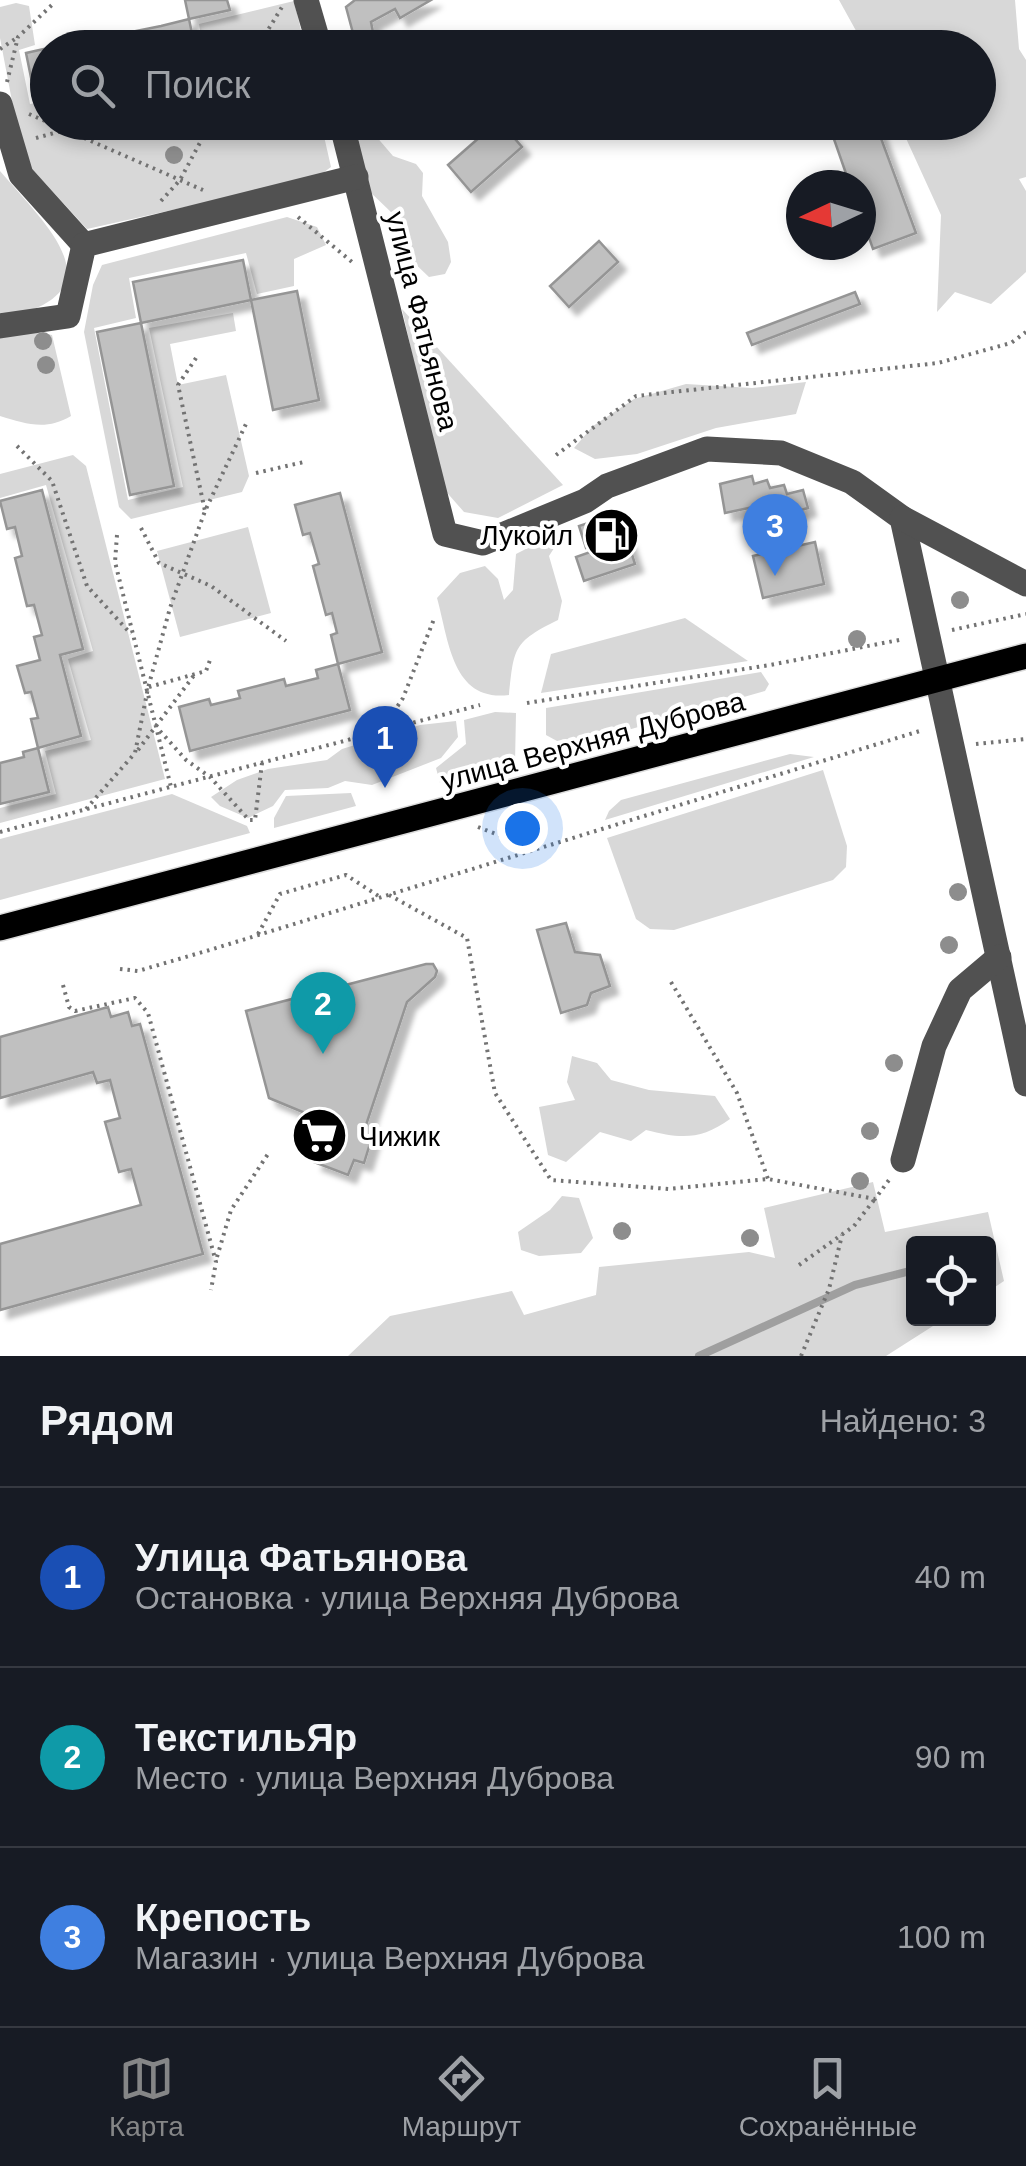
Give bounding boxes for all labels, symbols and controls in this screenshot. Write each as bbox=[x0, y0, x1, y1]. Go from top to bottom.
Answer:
search box bbox=[30, 30, 996, 140]
icon: search bbox=[65, 58, 120, 113]
text: Поиск bbox=[145, 64, 250, 106]
north arrow bbox=[786, 170, 876, 260]
street label: улица Фатьянова bbox=[380, 208, 464, 434]
pin: 3 bbox=[742, 494, 808, 576]
fuel station icon: Лукойл bbox=[582, 505, 642, 565]
place label: Лукойл bbox=[480, 520, 573, 551]
street label: улица Верхняя Дуброва bbox=[438, 685, 749, 796]
pin: 1 bbox=[352, 706, 418, 788]
your location bbox=[497, 803, 548, 854]
pin: 2 bbox=[290, 972, 356, 1054]
supermarket icon: Чижик bbox=[290, 1106, 350, 1166]
place label: Чижик bbox=[359, 1121, 441, 1152]
map controls bbox=[906, 1236, 996, 1326]
button: locate bbox=[906, 1236, 996, 1326]
text: Рядом bbox=[40, 1397, 175, 1444]
text: Найдено: 3 bbox=[820, 1403, 986, 1439]
text: Улица Фатьянова bbox=[135, 1537, 467, 1579]
text: 1 bbox=[64, 1559, 81, 1595]
text: 40 m bbox=[915, 1559, 986, 1595]
text: Остановка · улица Верхняя Дуброва bbox=[135, 1580, 679, 1616]
text: ТекстильЯр bbox=[135, 1717, 357, 1759]
text: 2 bbox=[64, 1739, 81, 1775]
text: 90 m bbox=[915, 1739, 986, 1775]
text: Место · улица Верхняя Дуброва bbox=[135, 1760, 614, 1796]
text: Крепость bbox=[135, 1897, 311, 1939]
text: 3 bbox=[64, 1919, 81, 1955]
text: 100 m bbox=[897, 1919, 986, 1955]
text: Магазин · улица Верхняя Дуброва bbox=[135, 1940, 645, 1976]
tab: Карта bbox=[109, 2051, 184, 2143]
tab: Маршрут bbox=[402, 2051, 521, 2143]
tab: Сохранённые bbox=[739, 2051, 917, 2143]

